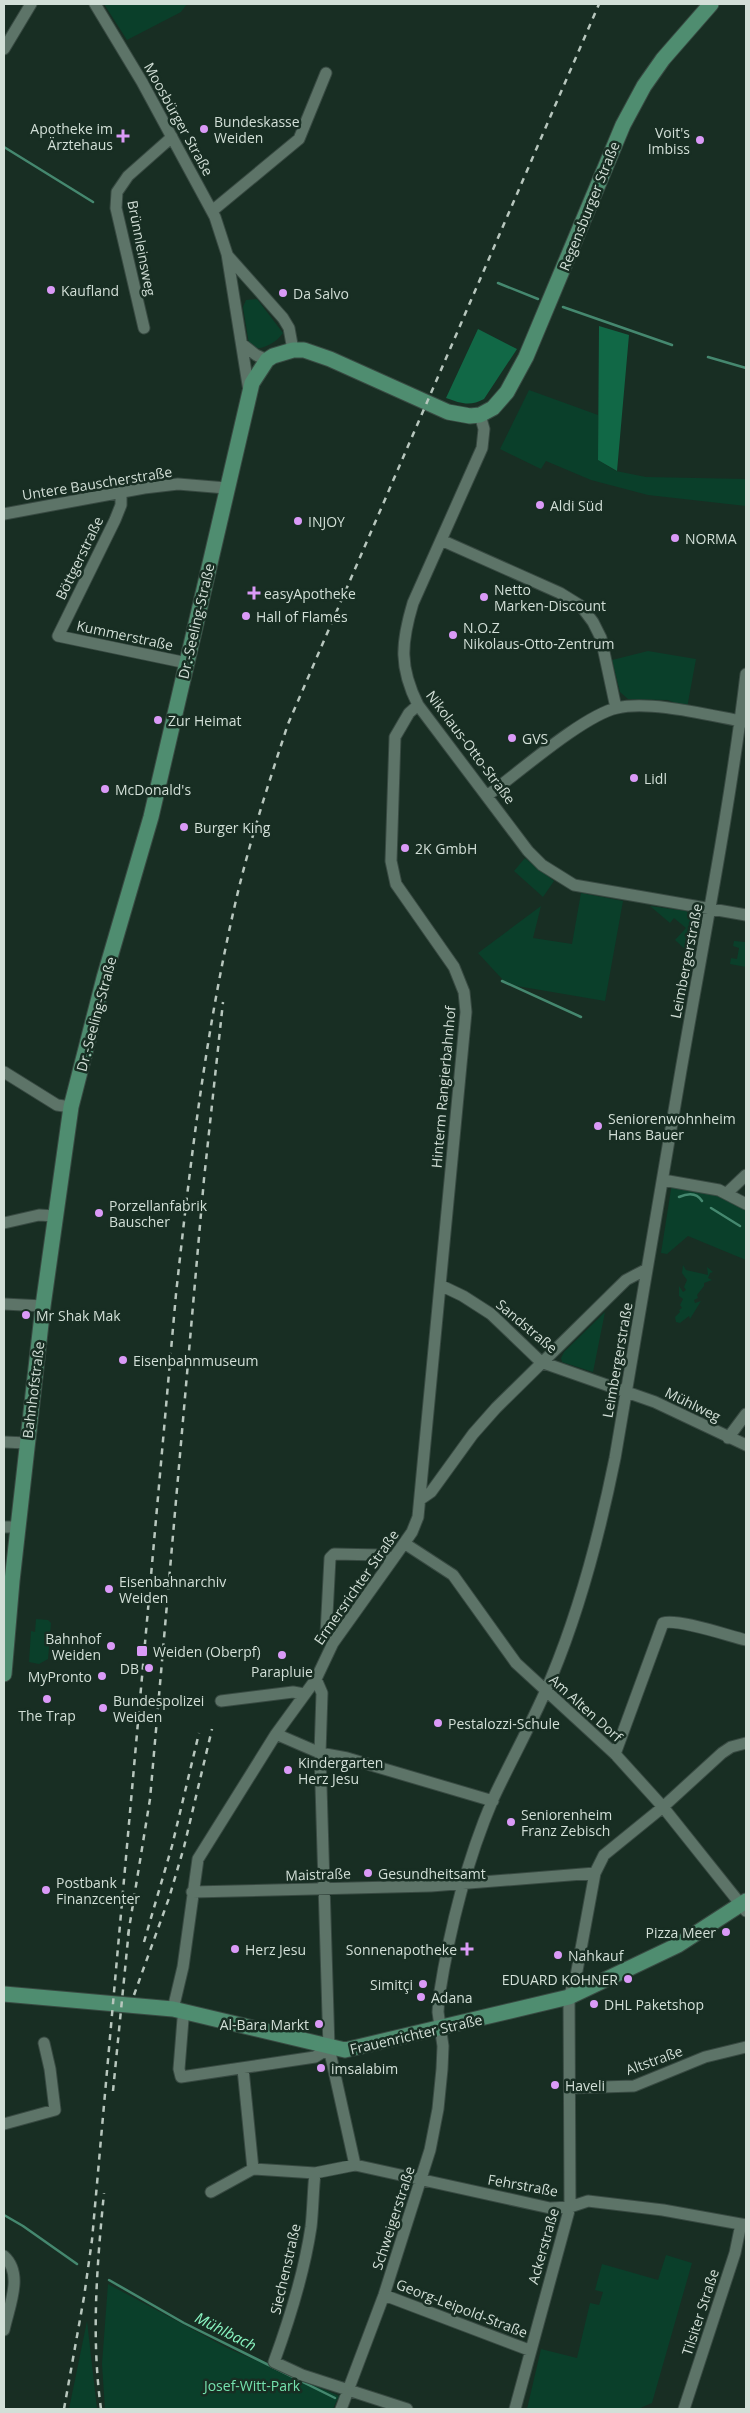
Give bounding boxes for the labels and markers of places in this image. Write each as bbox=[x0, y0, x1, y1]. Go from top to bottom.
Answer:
place label: Bundeskasse Weiden bbox=[214, 112, 300, 147]
place label: Apotheke im Ärztehaus bbox=[30, 119, 113, 154]
marker: Bundeskasse Weiden bbox=[198, 123, 210, 135]
place label: Voit's Imbiss bbox=[648, 123, 690, 158]
marker: Apotheke im Ärztehaus bbox=[117, 130, 129, 142]
marker: Voit's Imbiss bbox=[694, 134, 706, 146]
place label: Kaufland bbox=[61, 281, 119, 300]
marker: Kaufland bbox=[45, 284, 57, 296]
place label: Da Salvo bbox=[293, 284, 349, 303]
marker: Da Salvo bbox=[277, 287, 289, 299]
place label: Aldi Süd bbox=[550, 496, 603, 515]
marker: Aldi Süd bbox=[534, 499, 546, 511]
place label: INJOY bbox=[308, 512, 345, 531]
marker: INJOY bbox=[292, 515, 304, 527]
place label: NORMA bbox=[685, 529, 737, 548]
marker: NORMA bbox=[669, 532, 681, 544]
place label: Netto Marken-Discount bbox=[494, 580, 606, 615]
place label: easyApotheke bbox=[264, 584, 356, 603]
marker: easyApotheke bbox=[248, 587, 260, 599]
marker: Netto Marken-Discount bbox=[478, 591, 490, 603]
place label: Hall of Flames bbox=[256, 607, 348, 626]
marker: Hall of Flames bbox=[240, 610, 252, 622]
place label: N.O.Z Nikolaus-Otto-Zentrum bbox=[463, 618, 614, 653]
marker: N.O.Z Nikolaus-Otto-Zentrum bbox=[447, 629, 459, 641]
place label: Zur Heimat bbox=[168, 711, 241, 730]
marker: Zur Heimat bbox=[152, 714, 164, 726]
place label: GVS bbox=[522, 729, 548, 748]
marker: GVS bbox=[506, 732, 518, 744]
place label: Lidl bbox=[644, 769, 667, 788]
marker: Lidl bbox=[628, 772, 640, 784]
place label: McDonald's bbox=[115, 780, 191, 799]
marker: McDonald's bbox=[99, 783, 111, 795]
place label: Burger King bbox=[194, 818, 271, 837]
marker: Burger King bbox=[178, 821, 190, 833]
place label: 2K GmbH bbox=[415, 839, 477, 858]
marker: 2K GmbH bbox=[399, 842, 411, 854]
place label: Seniorenwohnheim Hans Bauer bbox=[608, 1109, 736, 1144]
marker: Seniorenwohnheim Hans Bauer bbox=[592, 1120, 604, 1132]
place label: Porzellanfabrik Bauscher bbox=[109, 1196, 208, 1231]
marker: Porzellanfabrik Bauscher bbox=[93, 1207, 105, 1219]
place label: Mr Shak Mak bbox=[36, 1306, 121, 1325]
marker: Mr Shak Mak bbox=[20, 1309, 32, 1321]
place label: Eisenbahnmuseum bbox=[133, 1351, 259, 1370]
marker: Eisenbahnmuseum bbox=[117, 1354, 129, 1366]
place label: Eisenbahnarchiv Weiden bbox=[119, 1572, 226, 1607]
marker: Eisenbahnarchiv Weiden bbox=[103, 1583, 115, 1595]
place label: Bahnhof Weiden bbox=[45, 1629, 102, 1664]
marker: Bahnhof Weiden bbox=[105, 1640, 117, 1652]
place label: Weiden (Oberpf) bbox=[153, 1642, 261, 1661]
marker: Weiden (Oberpf) bbox=[135, 1644, 149, 1658]
marker: Parapluie bbox=[276, 1649, 288, 1661]
place label: DB bbox=[120, 1659, 139, 1678]
marker: DB bbox=[143, 1662, 155, 1674]
place label: Parapluie bbox=[251, 1662, 313, 1681]
place label: MyPronto bbox=[28, 1667, 92, 1686]
marker: MyPronto bbox=[96, 1670, 108, 1682]
place label: Bundespolizei Weiden bbox=[113, 1691, 204, 1726]
marker: The Trap bbox=[41, 1693, 53, 1705]
marker: Bundespolizei Weiden bbox=[97, 1702, 109, 1714]
place label: The Trap bbox=[18, 1706, 76, 1725]
place label: Pestalozzi-Schule bbox=[448, 1714, 560, 1733]
marker: Pestalozzi-Schule bbox=[432, 1717, 444, 1729]
place label: Kindergarten Herz Jesu bbox=[298, 1753, 383, 1788]
marker: Kindergarten Herz Jesu bbox=[282, 1764, 294, 1776]
place label: Seniorenheim Franz Zebisch bbox=[521, 1805, 612, 1840]
marker: Seniorenheim Franz Zebisch bbox=[505, 1816, 517, 1828]
place label: Gesundheitsamt bbox=[378, 1864, 486, 1883]
marker: Gesundheitsamt bbox=[362, 1867, 374, 1879]
place label: Postbank Finanzcenter bbox=[56, 1873, 140, 1908]
marker: Postbank Finanzcenter bbox=[40, 1884, 52, 1896]
place label: Pizza Meer bbox=[645, 1923, 716, 1942]
marker: Pizza Meer bbox=[720, 1926, 732, 1938]
place label: Herz Jesu bbox=[245, 1940, 306, 1959]
place label: Sonnenapotheke bbox=[346, 1940, 457, 1959]
marker: Herz Jesu bbox=[229, 1943, 241, 1955]
marker: Sonnenapotheke bbox=[461, 1943, 473, 1955]
place label: Nahkauf bbox=[568, 1946, 625, 1965]
marker: Nahkauf bbox=[552, 1949, 564, 1961]
place label: EDUARD KOHNER bbox=[502, 1970, 618, 1989]
marker: EDUARD KOHNER bbox=[622, 1973, 634, 1985]
place label: Simitçi bbox=[370, 1975, 413, 1994]
marker: Simitçi bbox=[417, 1978, 429, 1990]
place label: Adana bbox=[431, 1988, 473, 2007]
marker: Adana bbox=[415, 1991, 427, 2003]
place label: DHL Paketshop bbox=[604, 1995, 704, 2014]
marker: DHL Paketshop bbox=[588, 1998, 600, 2010]
place label: Al-Bara Markt bbox=[220, 2015, 309, 2034]
marker: Al-Bara Markt bbox=[313, 2018, 325, 2030]
place label: imsalabim bbox=[331, 2059, 398, 2078]
marker: imsalabim bbox=[315, 2062, 327, 2074]
place label: Haveli bbox=[565, 2076, 605, 2095]
marker: Haveli bbox=[549, 2079, 561, 2091]

